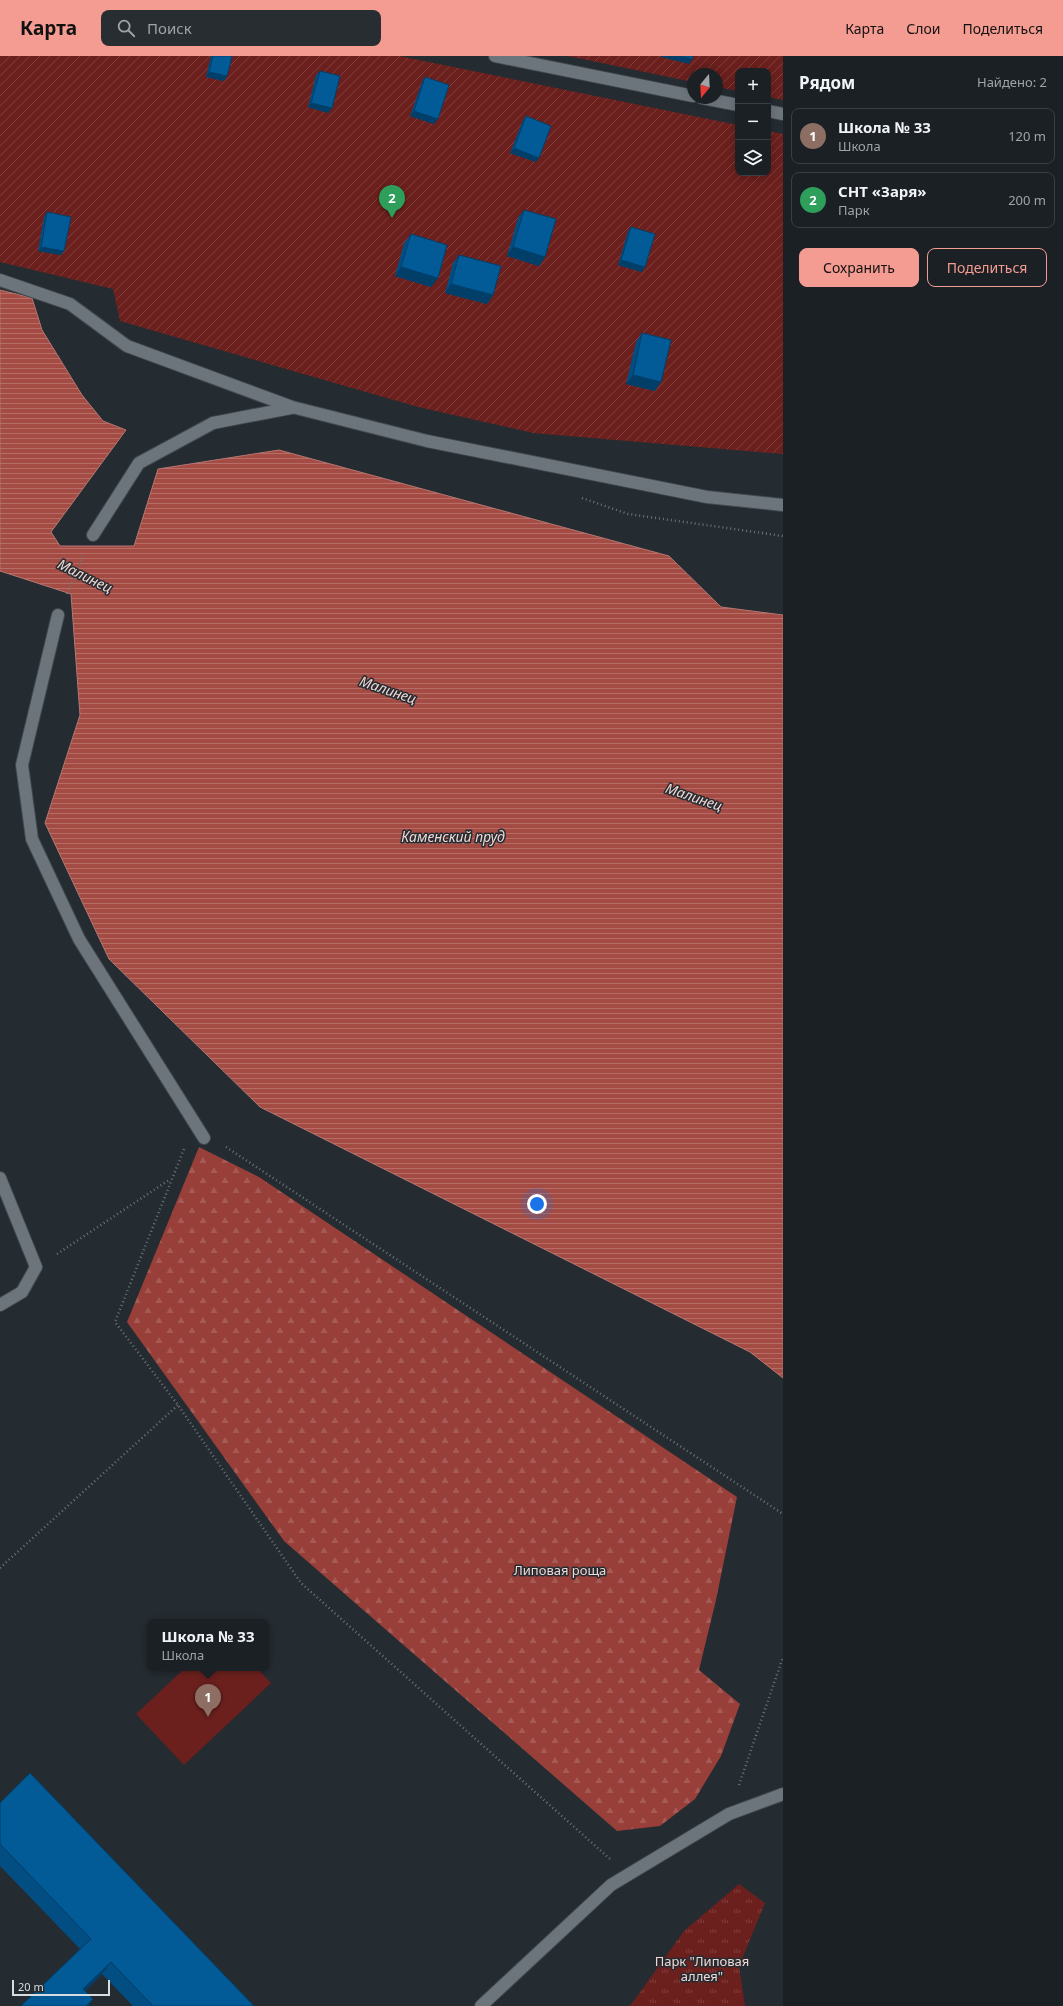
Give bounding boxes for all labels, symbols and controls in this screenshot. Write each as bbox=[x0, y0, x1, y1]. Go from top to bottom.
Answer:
search box bbox=[101, 10, 381, 46]
text: Карта bbox=[20, 15, 77, 41]
icon: search bbox=[115, 17, 137, 39]
text: Поиск bbox=[147, 18, 192, 38]
text: Карта bbox=[845, 19, 884, 38]
text: Слои bbox=[906, 19, 940, 38]
text: Поделиться bbox=[962, 19, 1043, 38]
north arrow bbox=[687, 68, 723, 104]
map controls bbox=[735, 68, 771, 176]
button: + bbox=[735, 68, 771, 104]
text: Рядом bbox=[799, 71, 855, 94]
text: Найдено: 2 bbox=[977, 73, 1047, 91]
button: − bbox=[735, 104, 771, 140]
text: Школа № 33 bbox=[838, 117, 931, 137]
text: 1 bbox=[809, 127, 817, 145]
text: 120 m bbox=[1008, 127, 1046, 145]
text: Школа bbox=[838, 137, 881, 155]
button: layers bbox=[735, 140, 771, 176]
text: СНТ «Заря» bbox=[838, 181, 927, 201]
pin: 2 bbox=[379, 185, 405, 218]
text: 2 bbox=[809, 191, 817, 209]
text: 200 m bbox=[1008, 191, 1046, 209]
text: Парк bbox=[838, 201, 870, 219]
button: Сохранить bbox=[799, 248, 919, 287]
button: Поделиться bbox=[927, 248, 1047, 287]
water label: Малинец bbox=[55, 554, 116, 597]
water label: Малинец bbox=[357, 671, 419, 708]
water label: Малинец bbox=[663, 778, 725, 815]
water label: Каменский пруд bbox=[401, 827, 505, 846]
your location bbox=[527, 1194, 547, 1214]
park label: Липовая роща bbox=[514, 1561, 606, 1579]
popup bbox=[147, 1619, 269, 1671]
text: Школа № 33 bbox=[162, 1626, 254, 1646]
text: Школа bbox=[162, 1646, 204, 1664]
pin: 1 bbox=[195, 1684, 221, 1717]
park label: Парк "Липовая аллея" bbox=[655, 1952, 749, 1985]
scale bar bbox=[12, 1978, 110, 1997]
text: 20 m bbox=[18, 1979, 44, 1994]

